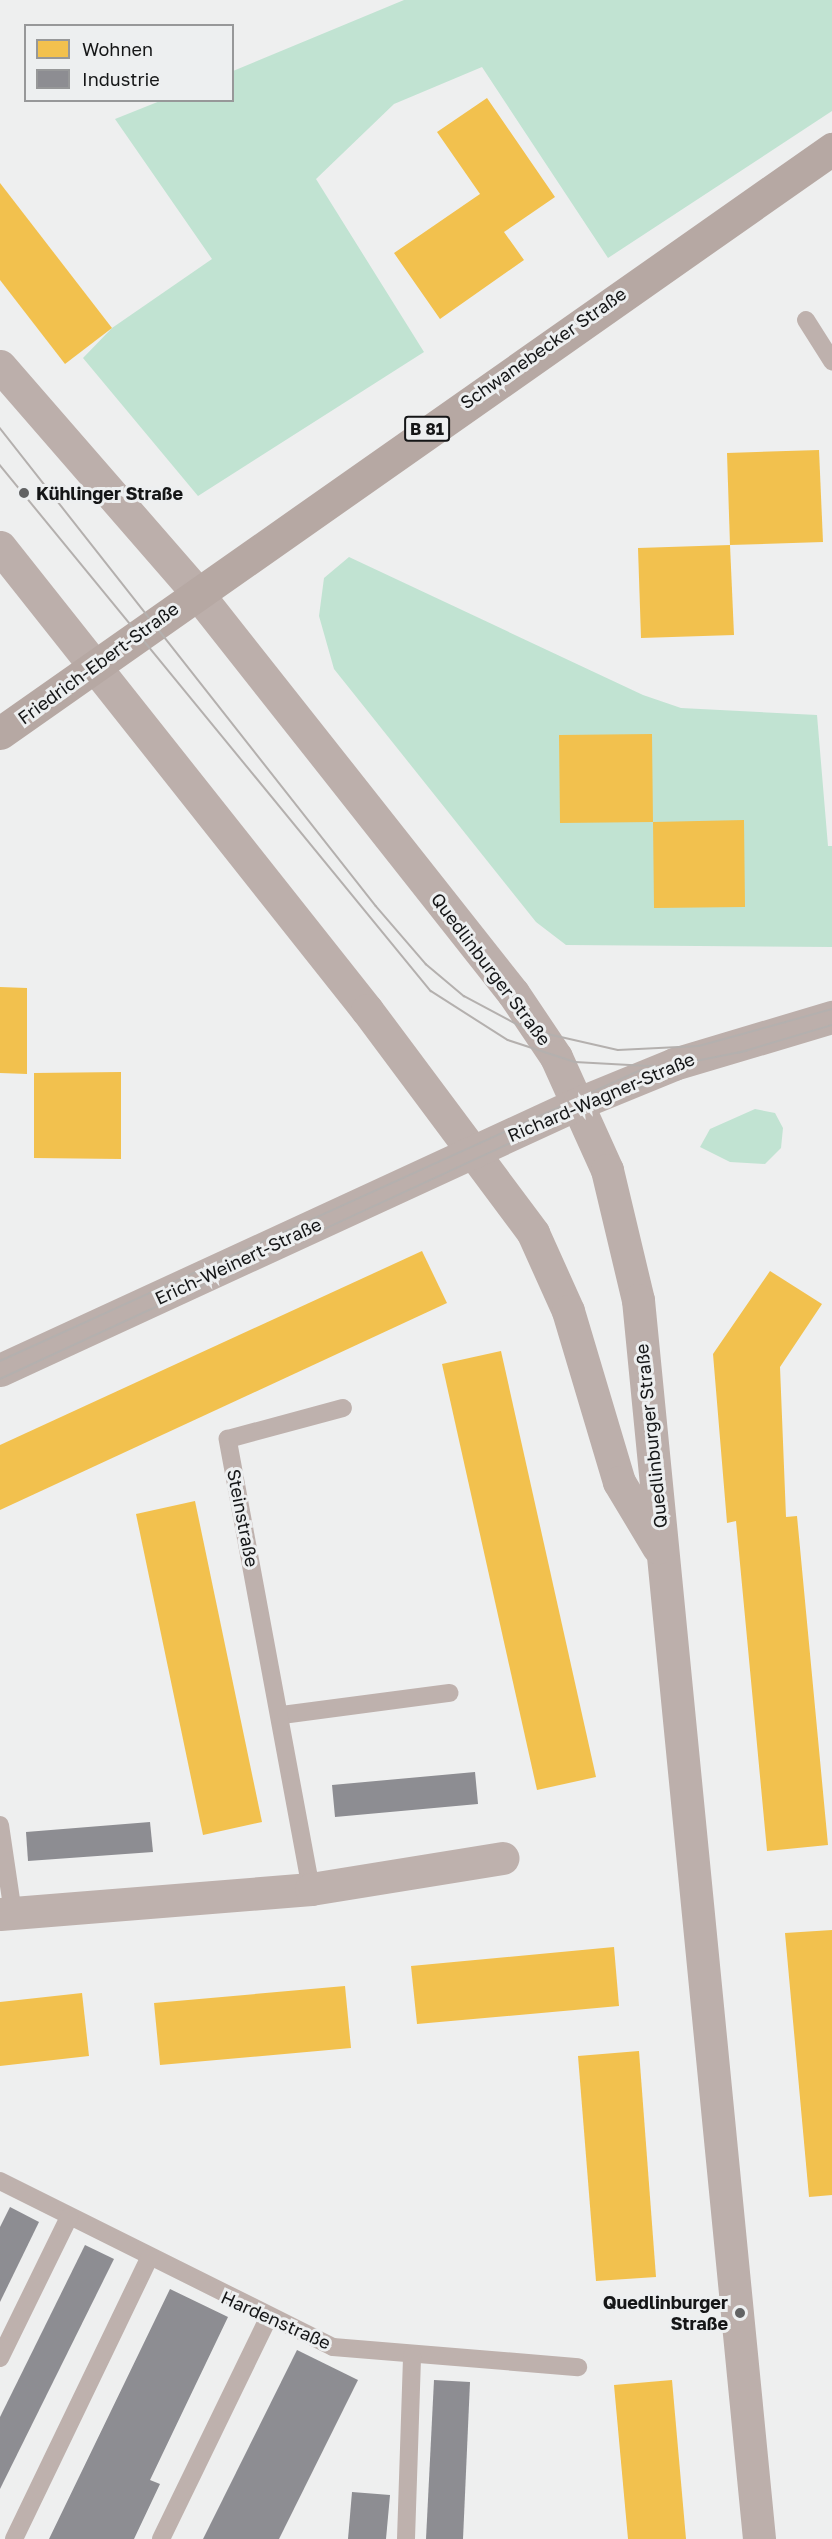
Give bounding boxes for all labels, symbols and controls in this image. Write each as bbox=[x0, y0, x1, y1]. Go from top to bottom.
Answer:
legend bbox=[24, 24, 234, 102]
text: Wohnen bbox=[82, 38, 153, 60]
text: Industrie bbox=[82, 68, 160, 90]
street label: Schwanebecker Straße bbox=[456, 283, 630, 413]
road number: B 81 bbox=[403, 416, 451, 442]
place label: Kühlinger Straße bbox=[36, 482, 183, 504]
marker: Kühlinger Straße bbox=[17, 486, 31, 500]
street label: Friedrich-Ebert-Straße bbox=[13, 597, 183, 729]
street label: Quedlinburger Straße bbox=[427, 888, 555, 1050]
street label: Richard-Wagner-Straße bbox=[504, 1048, 698, 1146]
street label: Erich-Weinert-Straße bbox=[151, 1213, 325, 1309]
street label: Quedlinburger Straße bbox=[631, 1343, 671, 1529]
street label: Steinstraße bbox=[223, 1467, 263, 1569]
street label: Hardenstraße bbox=[218, 2286, 334, 2354]
place label: Quedlinburger Straße bbox=[603, 2292, 728, 2334]
marker: Quedlinburger Straße bbox=[733, 2306, 747, 2320]

